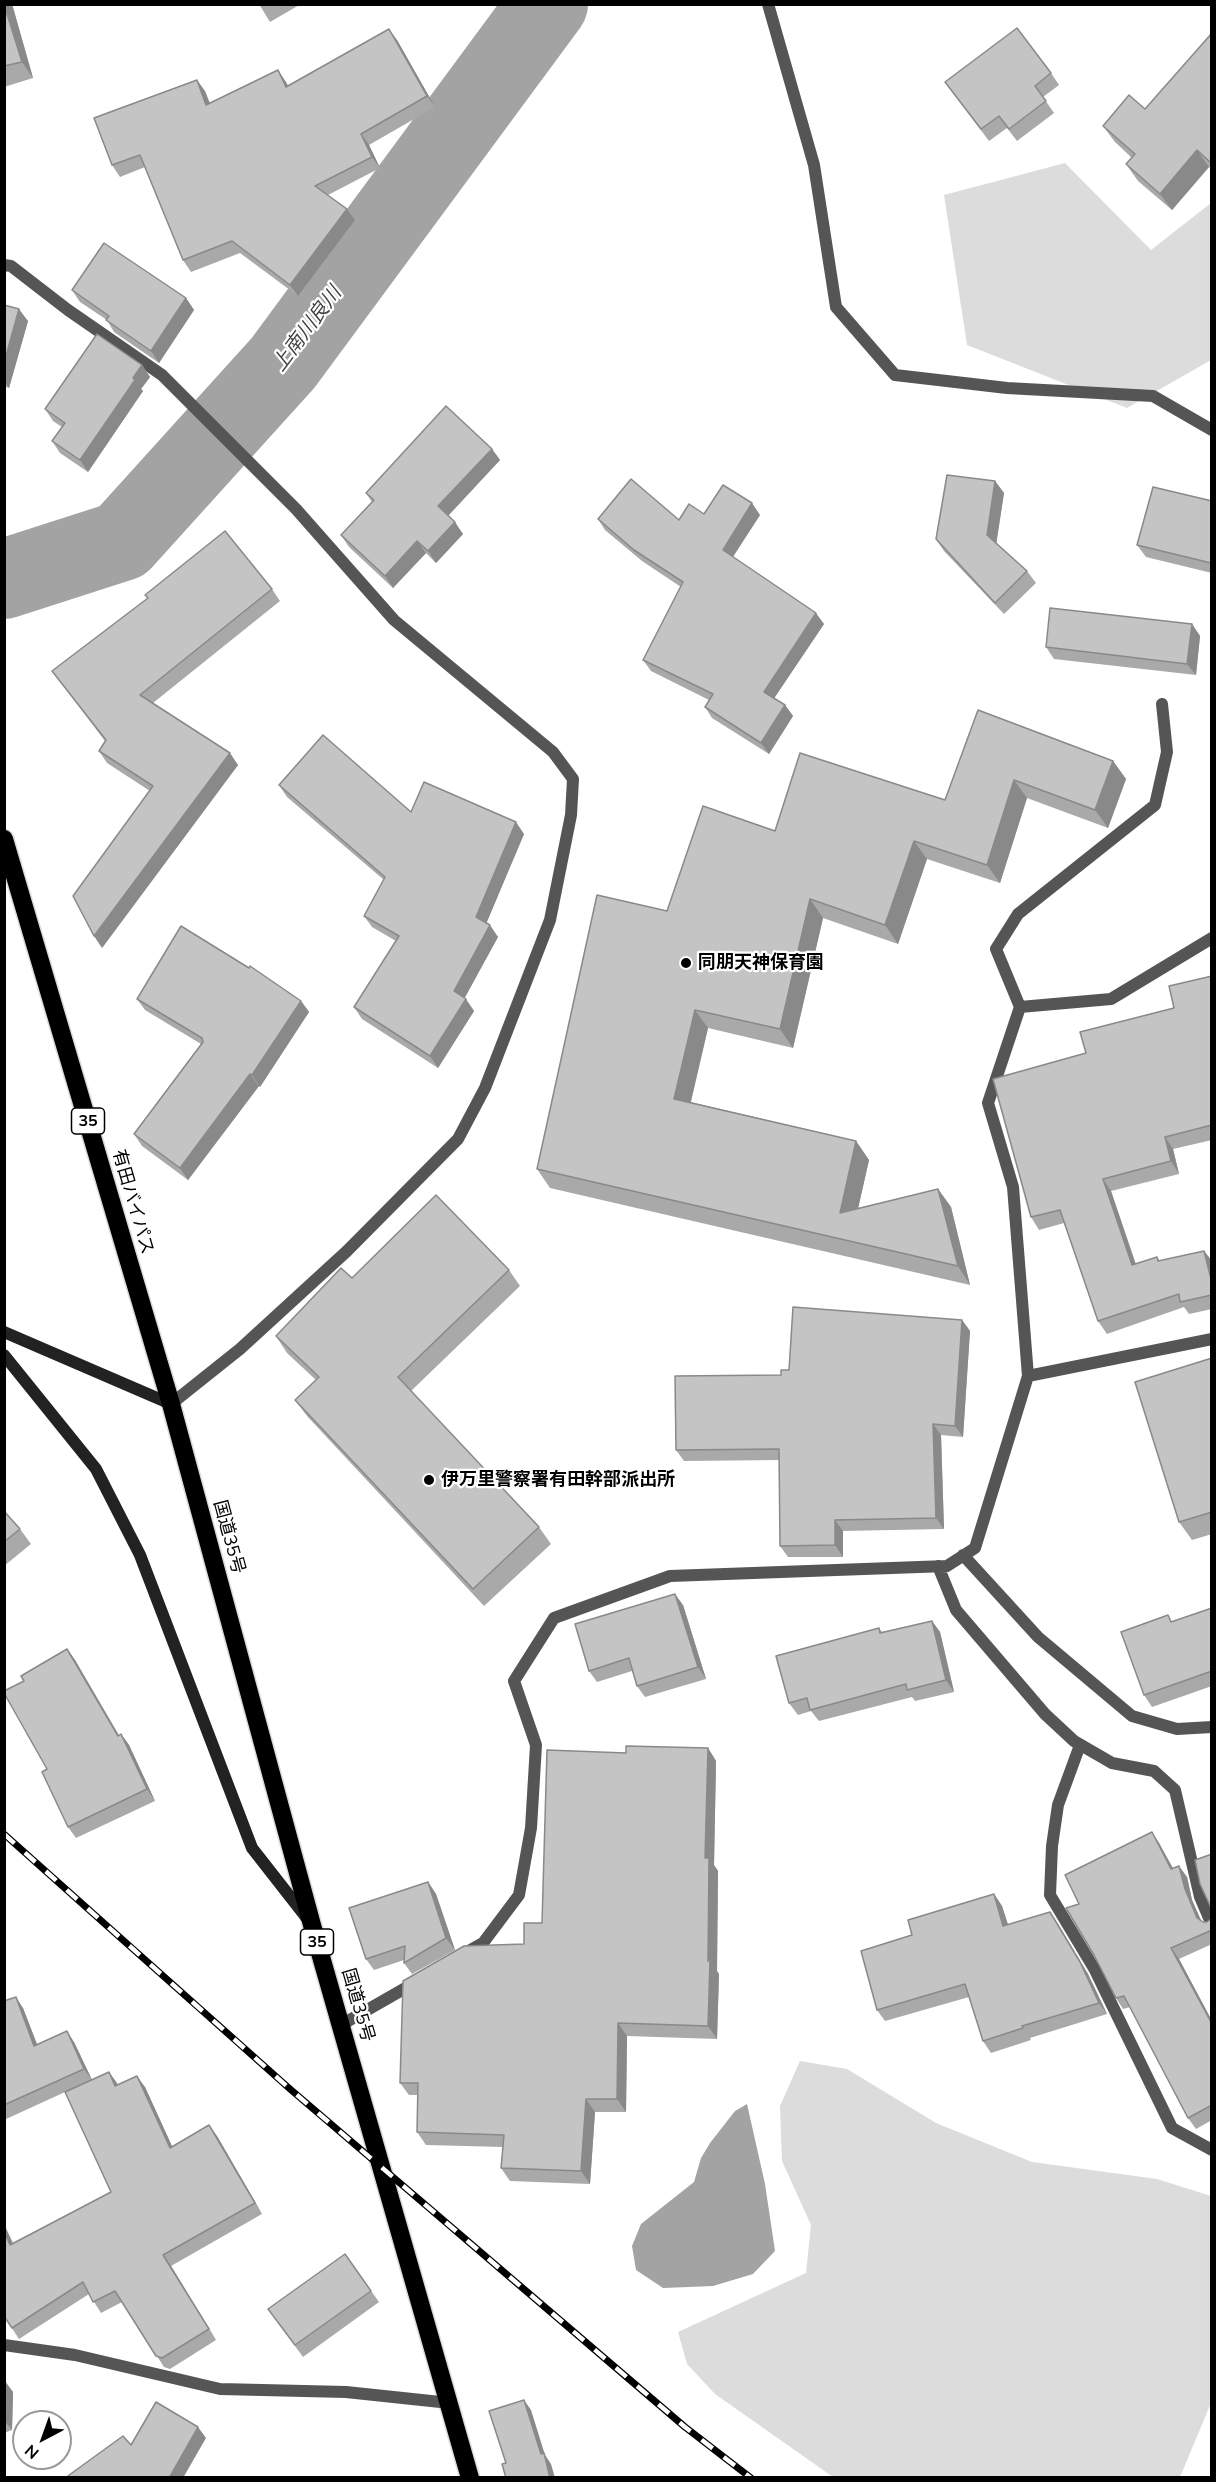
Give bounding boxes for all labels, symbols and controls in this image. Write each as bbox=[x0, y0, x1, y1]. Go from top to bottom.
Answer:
water label: 上南川良川 bbox=[267, 282, 347, 376]
place label: 同朋天神保育園 bbox=[698, 952, 824, 974]
marker: 同朋天神保育園 bbox=[679, 956, 693, 970]
road number: 35 bbox=[72, 1108, 104, 1134]
street label: 有田バイパス bbox=[108, 1147, 158, 1257]
place label: 伊万里警察署有田幹部派出所 bbox=[441, 1469, 675, 1491]
marker: 伊万里警察署有田幹部派出所 bbox=[422, 1473, 436, 1487]
street label: 国道35号 bbox=[209, 1498, 249, 1576]
road number: 35 bbox=[300, 1929, 334, 1955]
street label: 国道35号 bbox=[337, 1966, 379, 2044]
north arrow bbox=[12, 2410, 72, 2470]
text: N bbox=[20, 2441, 43, 2464]

